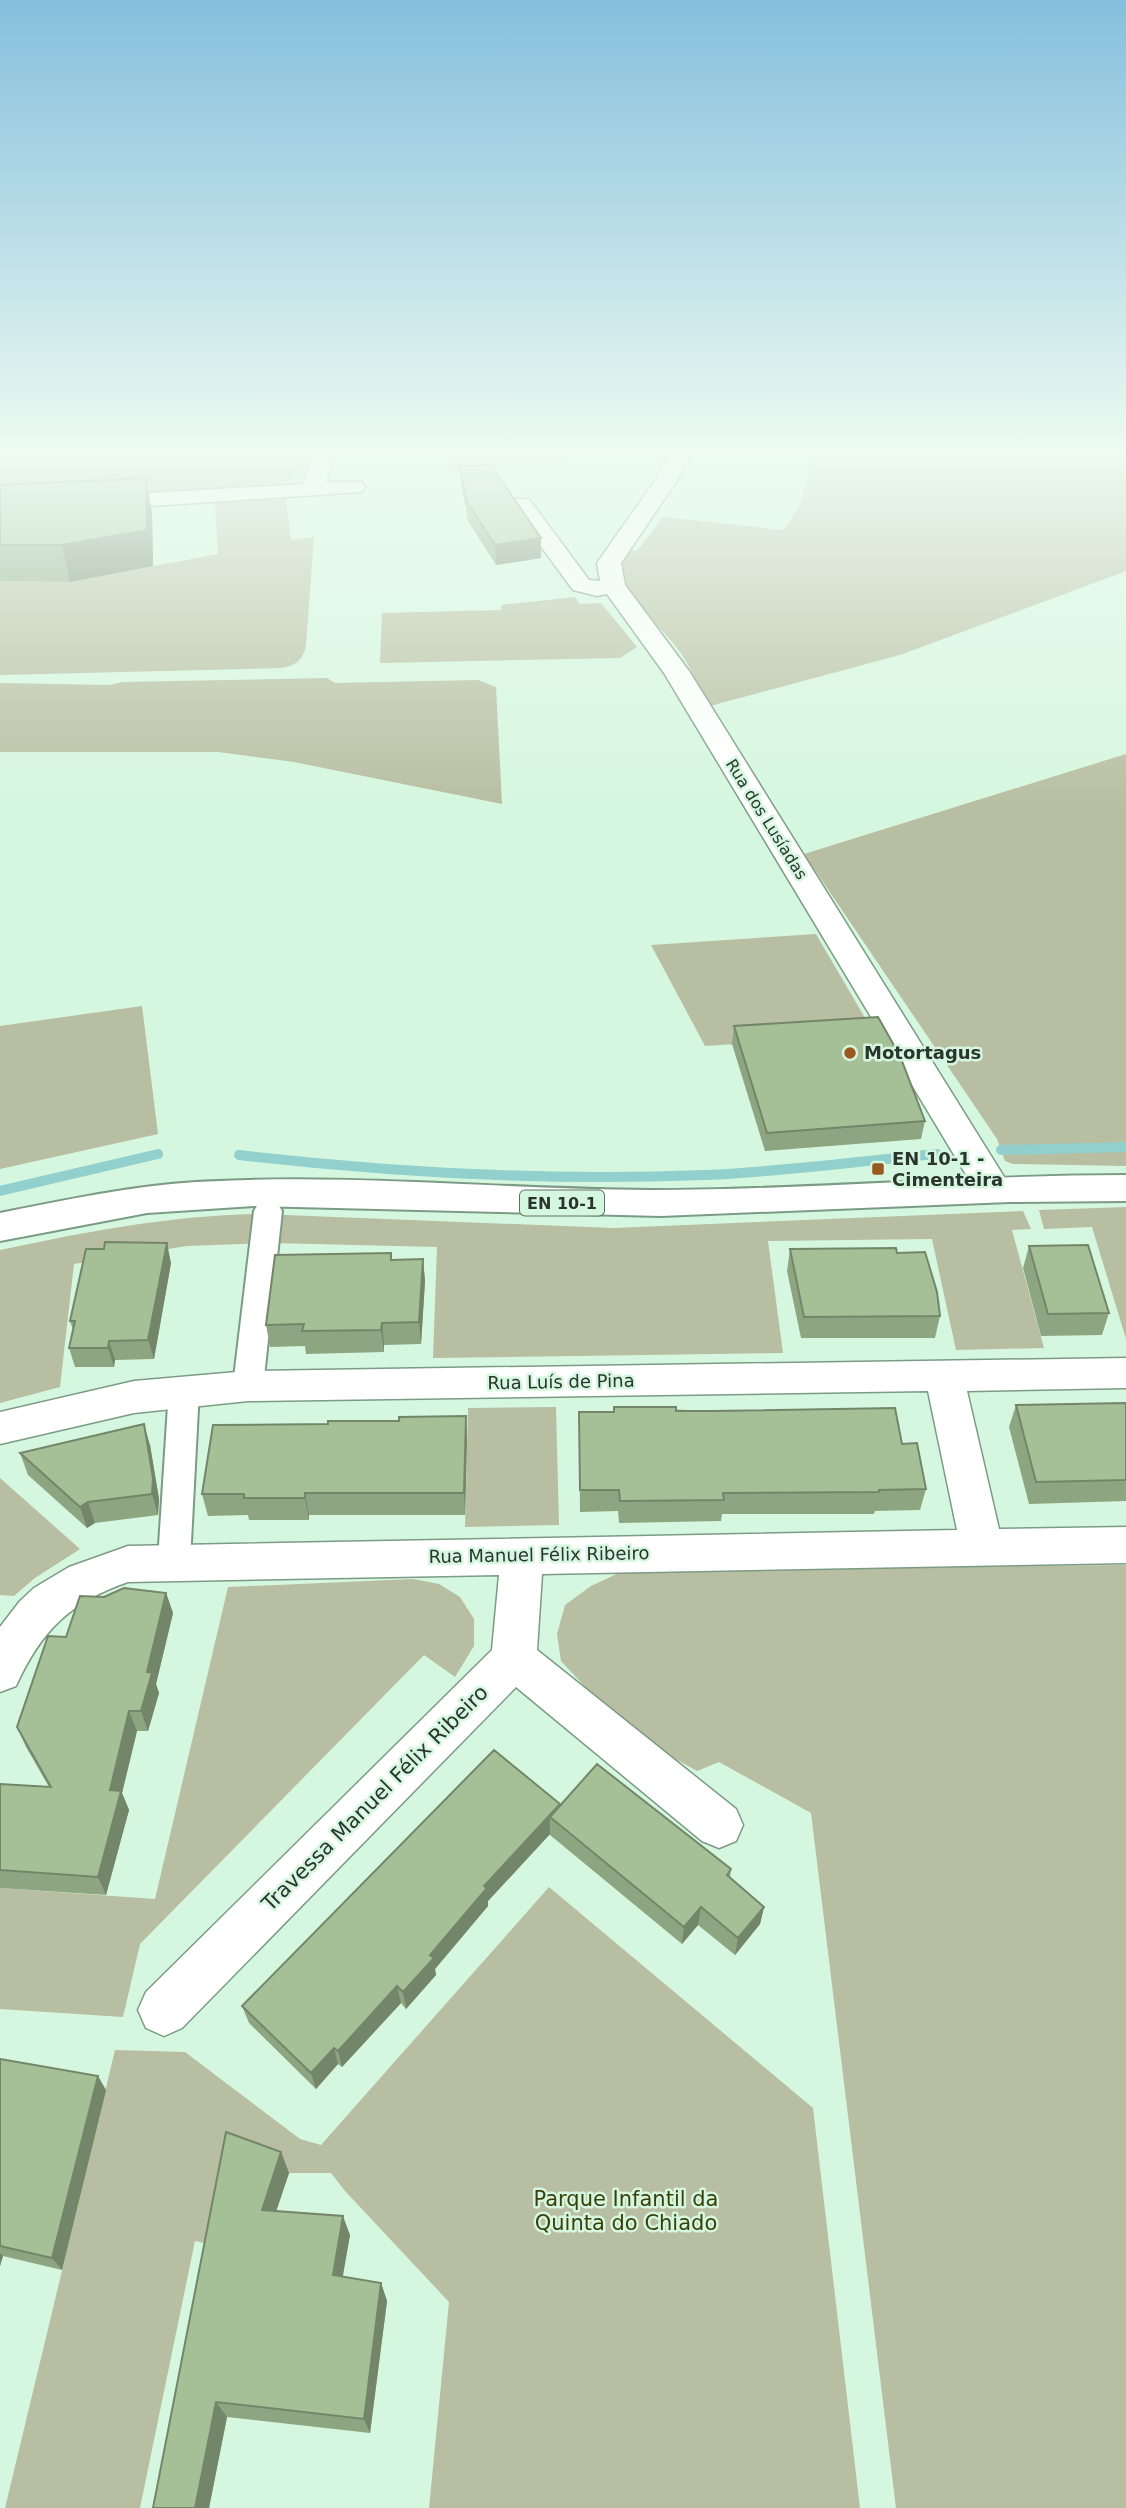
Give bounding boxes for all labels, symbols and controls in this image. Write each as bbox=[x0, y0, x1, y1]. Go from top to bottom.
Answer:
street label: Rua dos Lusíadas bbox=[722, 756, 811, 883]
place label: Motortagus bbox=[864, 1042, 981, 1063]
marker: Motortagus bbox=[842, 1045, 858, 1061]
place label: EN 10-1 - Cimenteira bbox=[892, 1148, 1003, 1190]
marker: EN 10-1 - Cimenteira bbox=[870, 1161, 886, 1177]
road number: EN 10-1 bbox=[520, 1190, 604, 1216]
street label: Rua Luís de Pina bbox=[487, 1370, 635, 1393]
street label: Rua Manuel Félix Ribeiro bbox=[428, 1542, 650, 1567]
street label: Travessa Manuel Félix Ribeiro bbox=[256, 1680, 493, 1917]
park label: Parque Infantil da Quinta do Chiado bbox=[534, 2187, 718, 2235]

